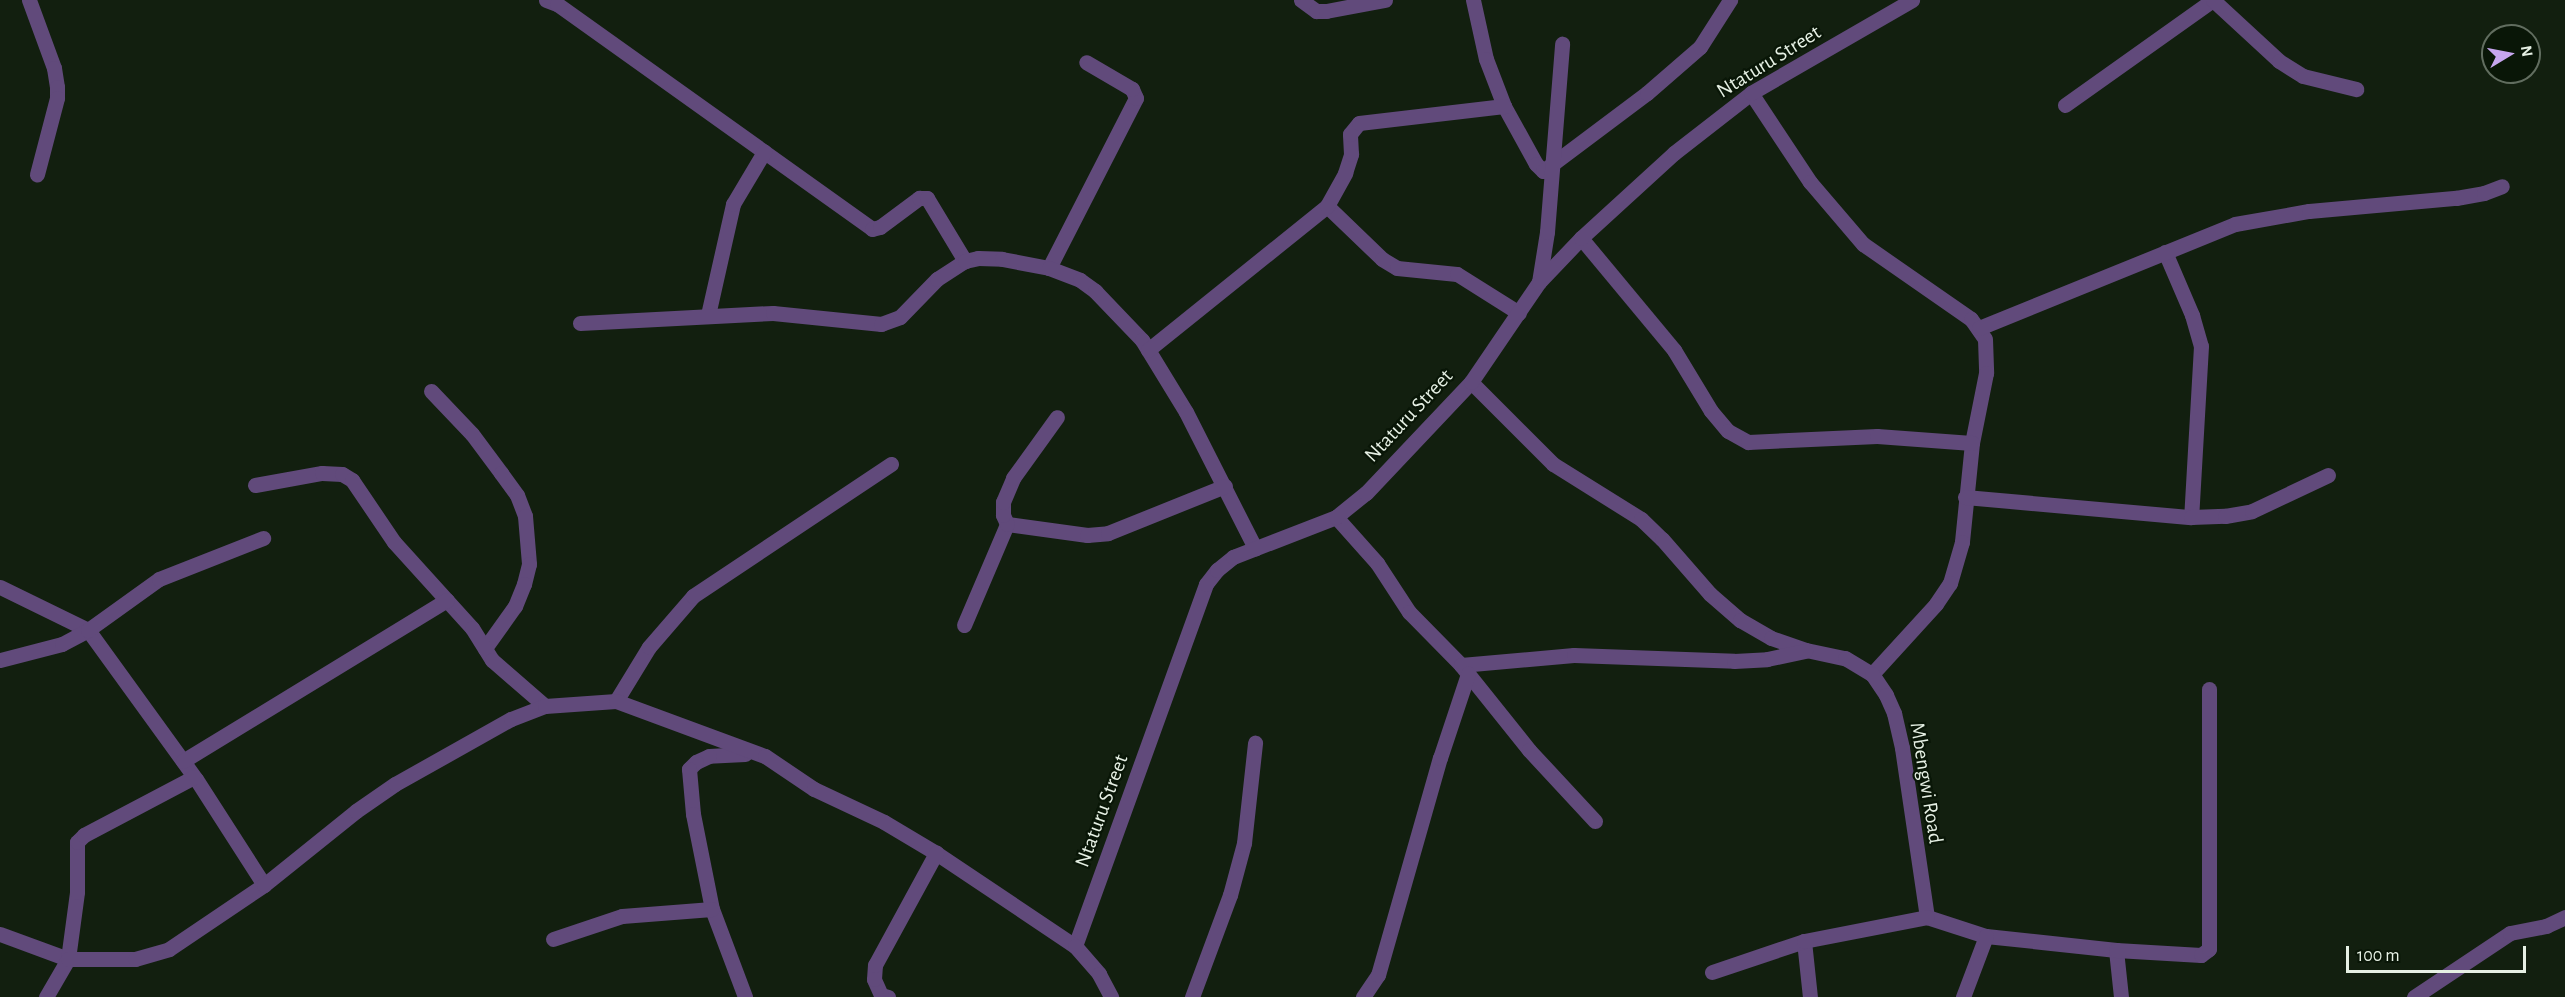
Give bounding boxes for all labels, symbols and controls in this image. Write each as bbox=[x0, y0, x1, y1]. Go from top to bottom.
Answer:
street label: Ntaturu Street bbox=[1712, 20, 1826, 104]
north arrow bbox=[2481, 24, 2541, 84]
text: N bbox=[2518, 44, 2536, 58]
street label: Ntaturu Street bbox=[1360, 364, 1458, 468]
street label: Mbengwi Road bbox=[1904, 720, 1948, 846]
street label: Ntaturu Street bbox=[1070, 751, 1134, 871]
scale bar bbox=[2349, 934, 2529, 972]
text: 100 m bbox=[2357, 947, 2400, 965]

